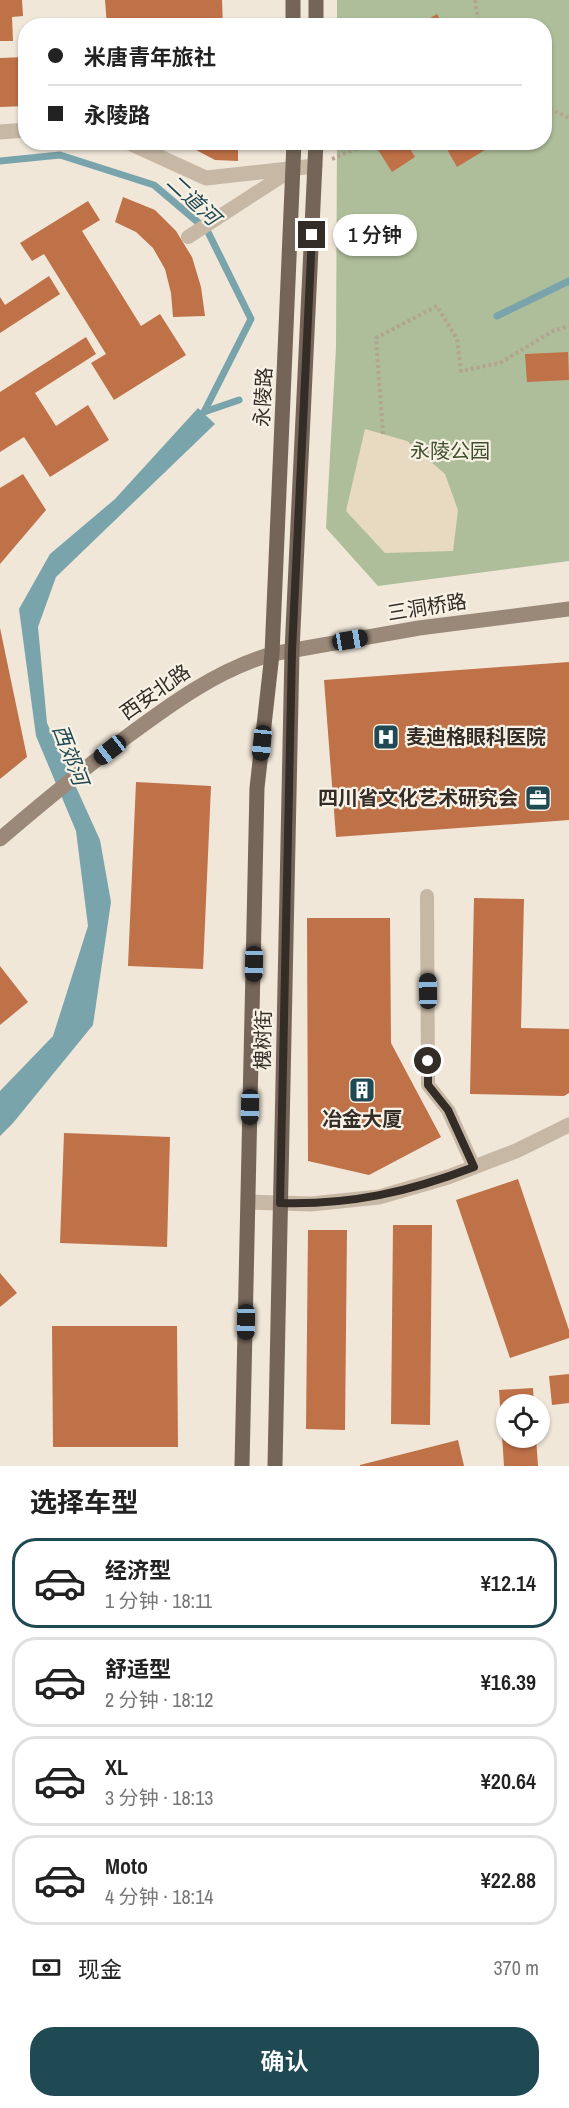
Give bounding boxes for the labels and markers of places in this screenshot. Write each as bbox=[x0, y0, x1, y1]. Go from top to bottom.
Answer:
hospital icon: 麦迪格眼科医院 bbox=[371, 722, 401, 752]
place label: 麦迪格眼科医院 bbox=[406, 723, 546, 750]
office icon: 四川省文化艺术研究会 bbox=[523, 783, 553, 813]
place label: 四川省文化艺术研究会 bbox=[318, 784, 518, 811]
building icon: 冶金大厦 bbox=[347, 1075, 377, 1105]
place label: 冶金大厦 bbox=[322, 1105, 402, 1132]

